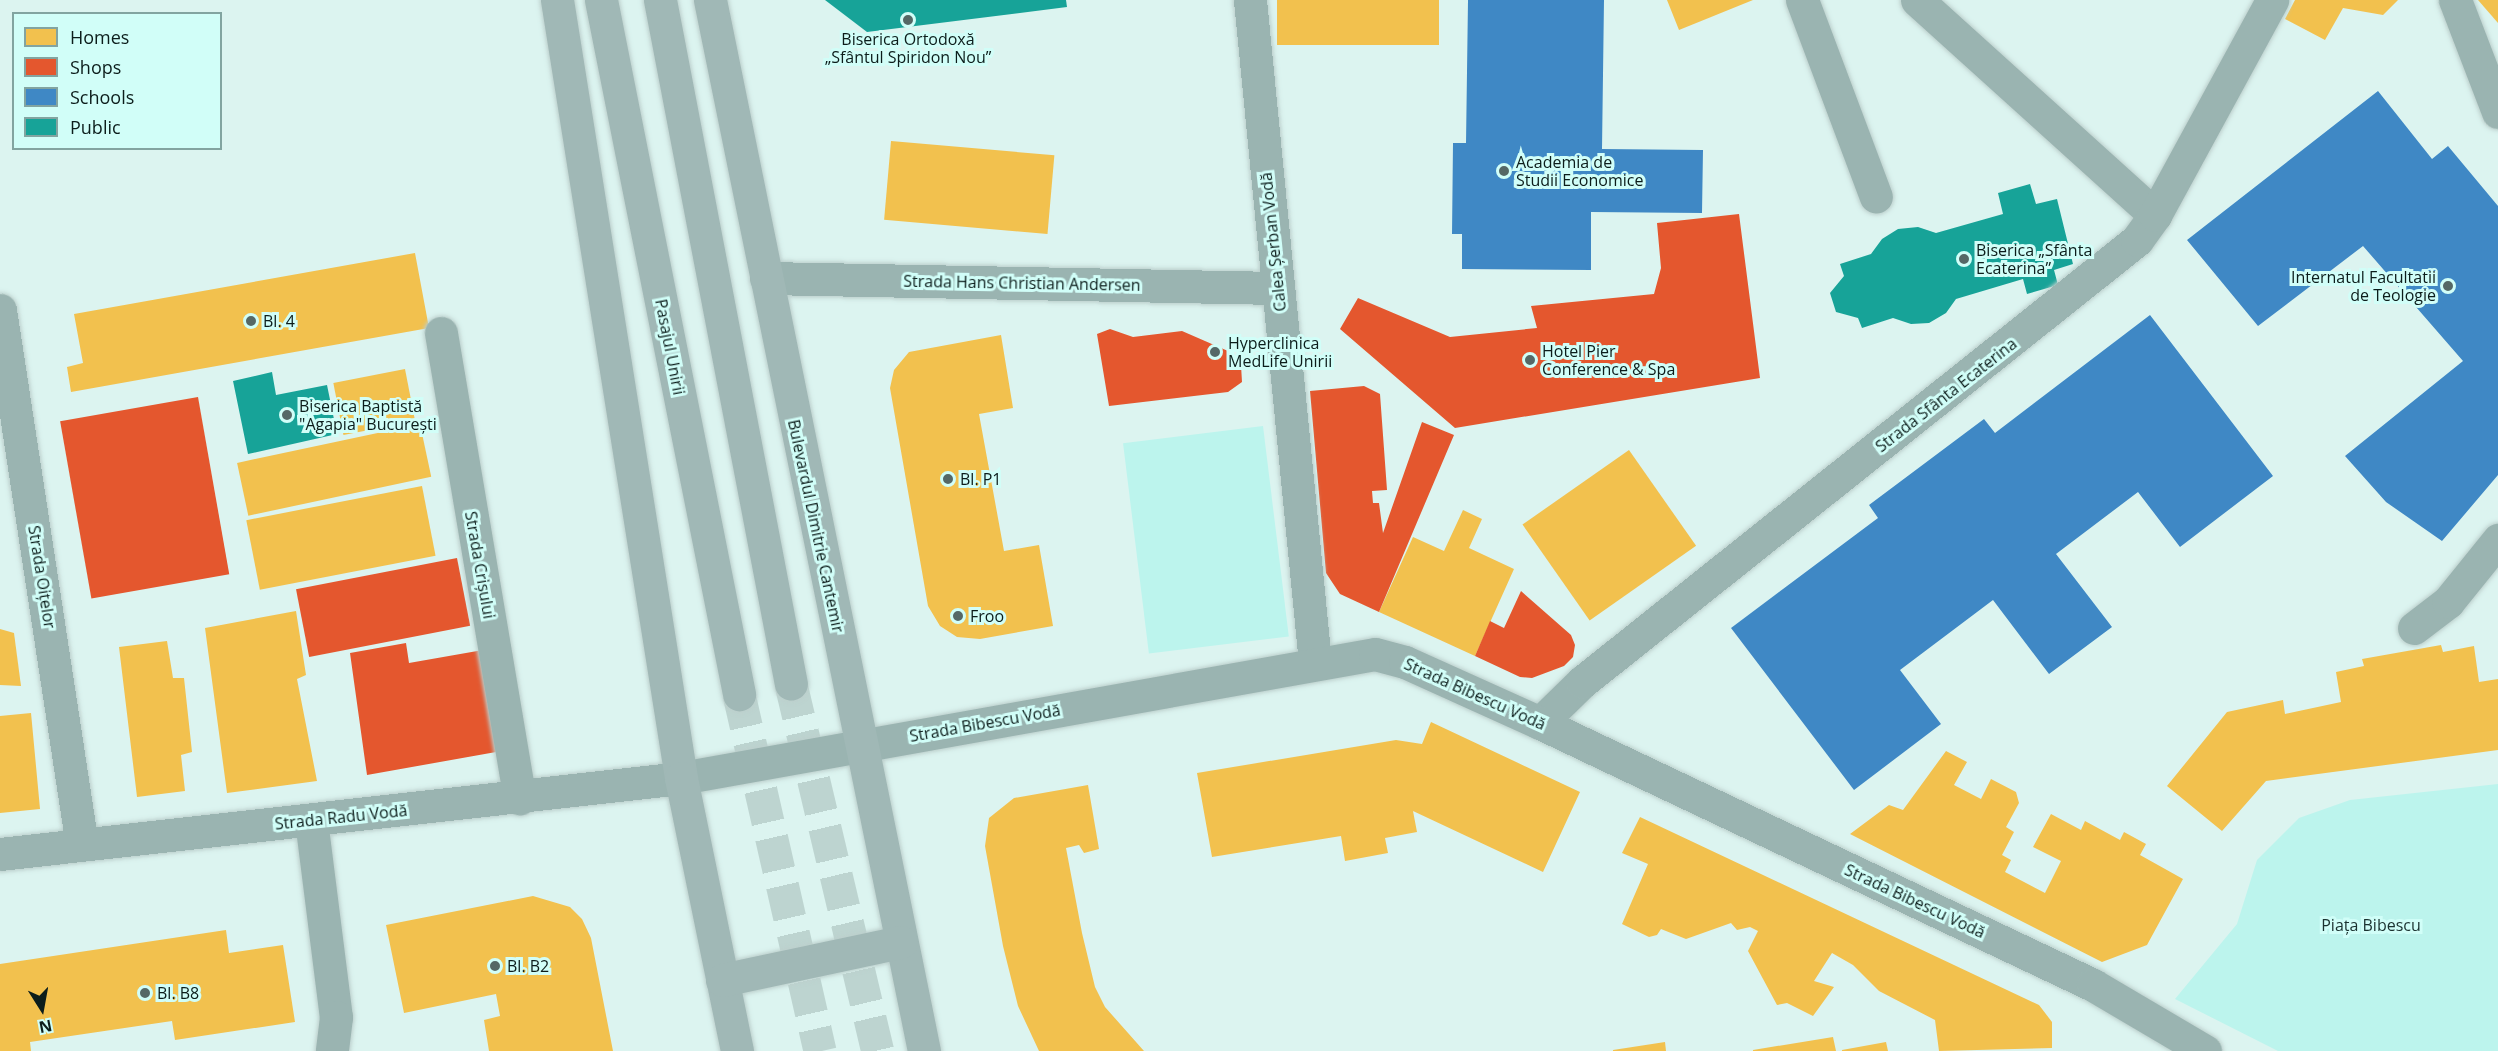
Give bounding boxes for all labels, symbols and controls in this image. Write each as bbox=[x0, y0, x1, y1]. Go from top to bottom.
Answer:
legend bbox=[12, 12, 222, 150]
marker: Biserica Ortodoxă „Sfântul Spiridon Nou” bbox=[901, 13, 915, 27]
text: Homes bbox=[70, 25, 129, 49]
place label: Biserica Ortodoxă „Sfântul Spiridon Nou” bbox=[825, 29, 991, 67]
text: Shops bbox=[70, 55, 121, 79]
text: Schools bbox=[70, 85, 134, 109]
text: Public bbox=[70, 115, 121, 139]
place label: Academia de Studii Economice bbox=[1516, 152, 1643, 190]
marker: Academia de Studii Economice bbox=[1497, 164, 1511, 178]
street label: Calea Șerban Vodă bbox=[1256, 171, 1290, 313]
place label: Biserica „Sfânta Ecaterina” bbox=[1976, 240, 2092, 278]
marker: Biserica „Sfânta Ecaterina” bbox=[1957, 252, 1971, 266]
place label: Internatul Facultatii de Teologie bbox=[2291, 267, 2436, 305]
street label: Strada Hans Christian Andersen bbox=[903, 271, 1141, 295]
marker: Internatul Facultatii de Teologie bbox=[2441, 279, 2455, 293]
street label: Pasajul Unirii bbox=[651, 297, 689, 397]
place label: Bl. 4 bbox=[263, 311, 295, 331]
marker: Bl. 4 bbox=[244, 314, 258, 328]
place label: Hyperclinica MedLife Unirii bbox=[1228, 333, 1332, 371]
street label: Strada Sfânta Ecaterina bbox=[1872, 334, 2020, 456]
place label: Hotel Pier Conference & Spa bbox=[1542, 341, 1675, 379]
marker: Hyperclinica MedLife Unirii bbox=[1206, 343, 1224, 361]
marker: Hotel Pier Conference & Spa bbox=[1523, 353, 1537, 367]
place label: Biserica Baptistă "Agapia" București bbox=[299, 396, 437, 434]
marker: Biserica Baptistă "Agapia" București bbox=[280, 408, 294, 422]
street label: Bulevardul Dimitrie Cantemir bbox=[784, 418, 848, 634]
place label: Bl. P1 bbox=[960, 469, 1002, 489]
marker: Bl. P1 bbox=[941, 472, 955, 486]
street label: Strada Crișului bbox=[461, 510, 499, 620]
street label: Strada Oițelor bbox=[24, 524, 60, 630]
place label: Froo bbox=[970, 606, 1004, 626]
marker: Froo bbox=[951, 609, 965, 623]
street label: Strada Bibescu Vodă bbox=[1401, 654, 1549, 734]
street label: Strada Bibescu Vodă bbox=[908, 700, 1062, 746]
street label: Strada Radu Vodă bbox=[274, 800, 408, 834]
street label: Strada Bibescu Vodă bbox=[1842, 860, 1988, 942]
park label: Piața Bibescu bbox=[2321, 915, 2421, 935]
place label: Bl. B2 bbox=[507, 956, 549, 976]
marker: Bl. B2 bbox=[488, 959, 502, 973]
north arrow bbox=[12, 979, 72, 1039]
place label: Bl. B8 bbox=[157, 983, 199, 1003]
marker: Bl. B8 bbox=[138, 986, 152, 1000]
text: N bbox=[37, 1015, 54, 1039]

